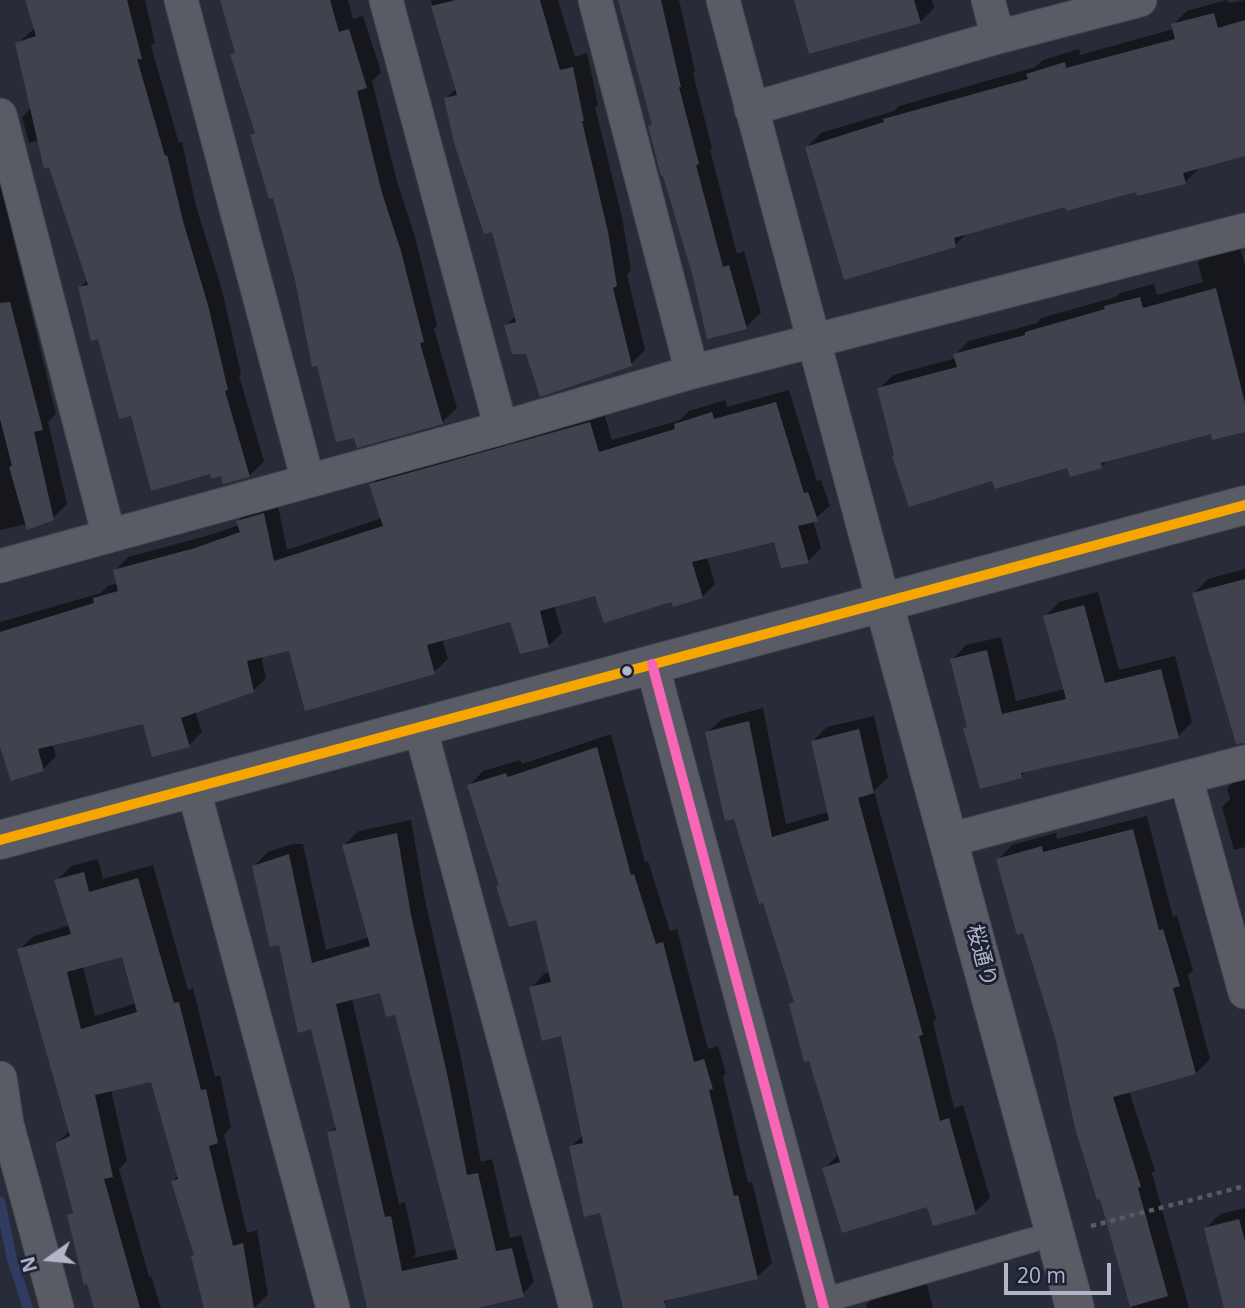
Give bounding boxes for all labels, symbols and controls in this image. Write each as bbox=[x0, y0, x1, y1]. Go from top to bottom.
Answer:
unlabelled marker bbox=[620, 664, 634, 678]
street label: 桜通り bbox=[961, 922, 1001, 990]
north arrow bbox=[14, 1224, 84, 1294]
scale bar bbox=[1007, 1248, 1114, 1292]
text: N bbox=[14, 1254, 43, 1275]
text: 20 m bbox=[1017, 1261, 1066, 1289]

